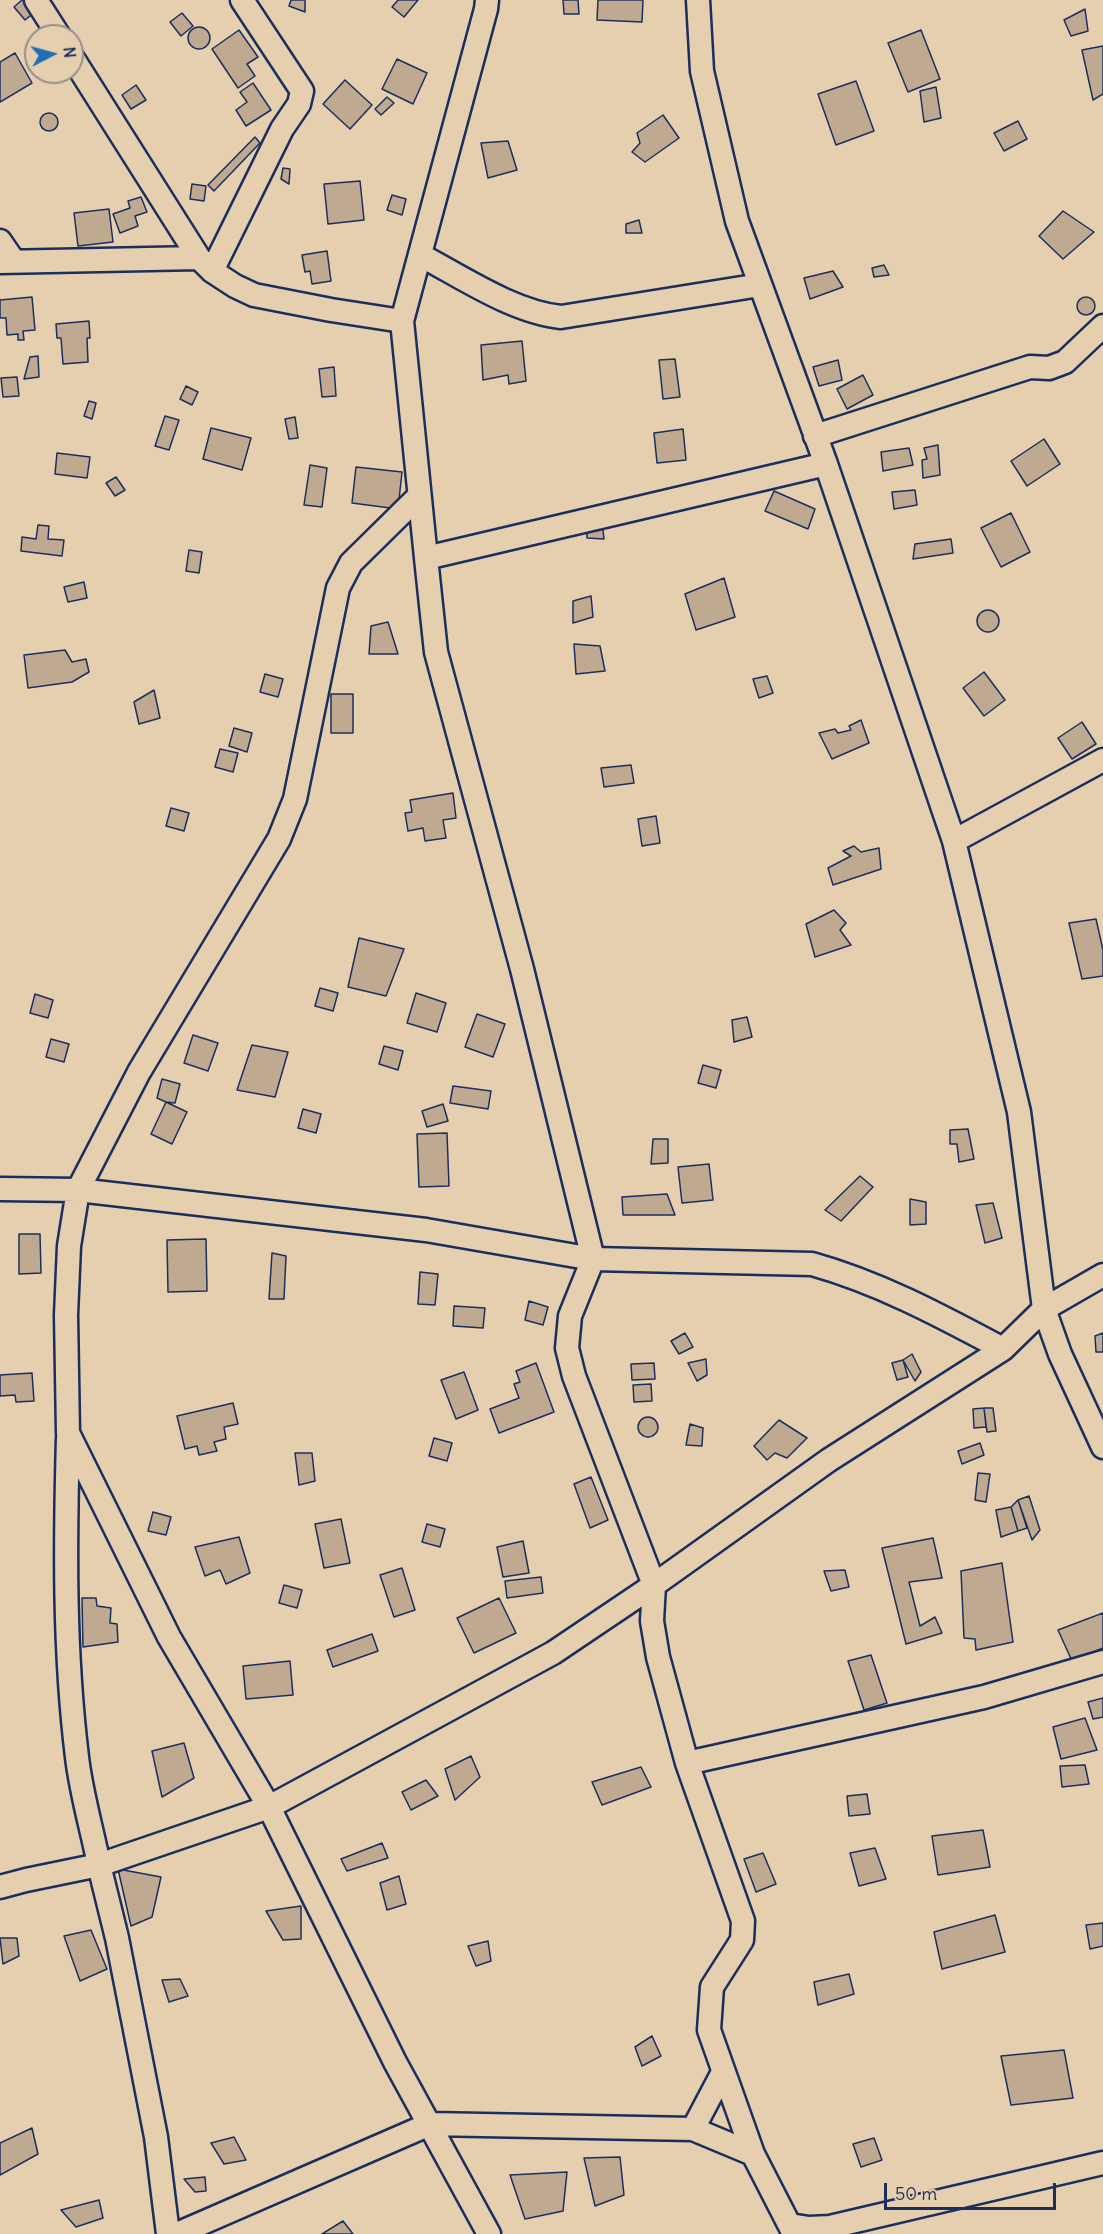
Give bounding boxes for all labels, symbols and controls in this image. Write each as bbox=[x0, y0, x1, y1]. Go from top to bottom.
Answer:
north arrow bbox=[24, 24, 84, 84]
text: N bbox=[59, 46, 80, 59]
scale bar bbox=[887, 2171, 1060, 2209]
text: 50 m bbox=[895, 2182, 937, 2205]

